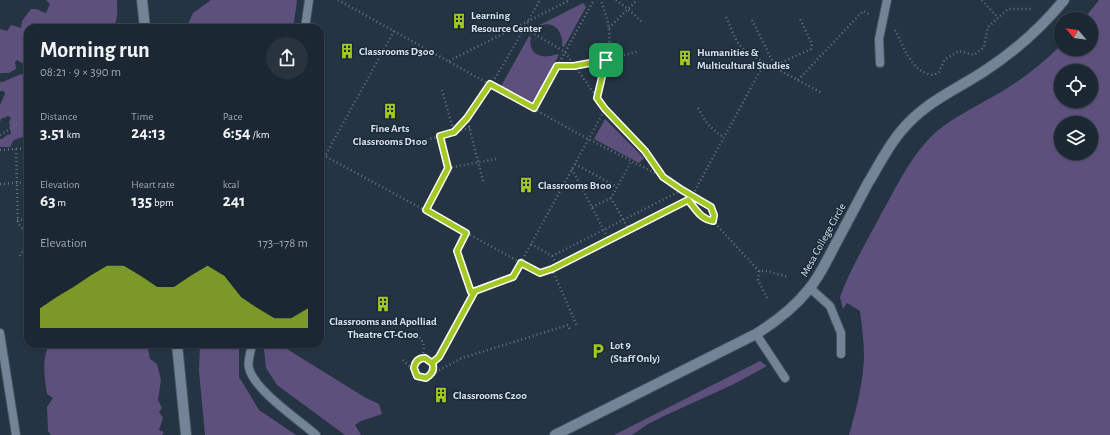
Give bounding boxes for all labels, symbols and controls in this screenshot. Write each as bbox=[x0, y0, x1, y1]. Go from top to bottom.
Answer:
place label: Learning Resource Center bbox=[471, 10, 542, 34]
building icon: Learning Resource Center bbox=[450, 12, 468, 30]
north arrow bbox=[1054, 12, 1098, 56]
map controls bbox=[1054, 12, 1098, 160]
button: share bbox=[266, 37, 308, 79]
text: Morning run bbox=[40, 39, 150, 61]
building icon: Classrooms D300 bbox=[338, 42, 356, 60]
pin bbox=[589, 43, 623, 77]
place label: Classrooms D300 bbox=[359, 46, 434, 57]
place label: Humanities & Multicultural Studies bbox=[697, 47, 790, 71]
icon: arrive bbox=[595, 49, 617, 71]
building icon: Humanities & Multicultural Studies bbox=[676, 49, 694, 67]
button: locate bbox=[1054, 64, 1098, 108]
text: 08:21 · 9 × 390 m bbox=[40, 66, 121, 79]
building icon: Fine Arts Classrooms D100 bbox=[381, 102, 399, 120]
text: Distance bbox=[40, 111, 77, 122]
text: Time bbox=[131, 111, 153, 122]
text: Pace bbox=[223, 111, 242, 122]
button: layers bbox=[1054, 116, 1098, 160]
place label: Fine Arts Classrooms D100 bbox=[353, 123, 427, 147]
text: 3.51 bbox=[40, 124, 65, 141]
text: 24:13 bbox=[131, 124, 165, 141]
text: 6:54 bbox=[223, 124, 251, 141]
text: km bbox=[65, 129, 80, 140]
text: /km bbox=[251, 129, 269, 140]
building icon: Classrooms B100 bbox=[517, 176, 535, 194]
text: Elevation bbox=[40, 179, 80, 190]
text: Heart rate bbox=[131, 179, 175, 190]
text: kcal bbox=[223, 179, 239, 190]
place label: Classrooms B100 bbox=[538, 180, 612, 191]
text: 63 bbox=[40, 192, 56, 209]
text: 135 bbox=[131, 192, 152, 209]
text: 241 bbox=[223, 192, 245, 209]
text: m bbox=[56, 197, 66, 208]
text: bpm bbox=[152, 197, 174, 208]
street label: Mesa College Circle bbox=[798, 201, 848, 279]
text: Elevation bbox=[40, 237, 87, 250]
text: 173–178 m bbox=[258, 237, 308, 250]
building icon: Classrooms and Apolliad Theatre CT-C100 bbox=[374, 295, 392, 313]
place label: Classrooms and Apolliad Theatre CT-C100 bbox=[329, 316, 437, 340]
place label: Lot 9 (Staff Only) bbox=[610, 340, 660, 364]
parking icon: Lot 9 (Staff Only) bbox=[589, 342, 607, 360]
building icon: Classrooms C200 bbox=[432, 386, 450, 404]
place label: Classrooms C200 bbox=[453, 390, 527, 401]

